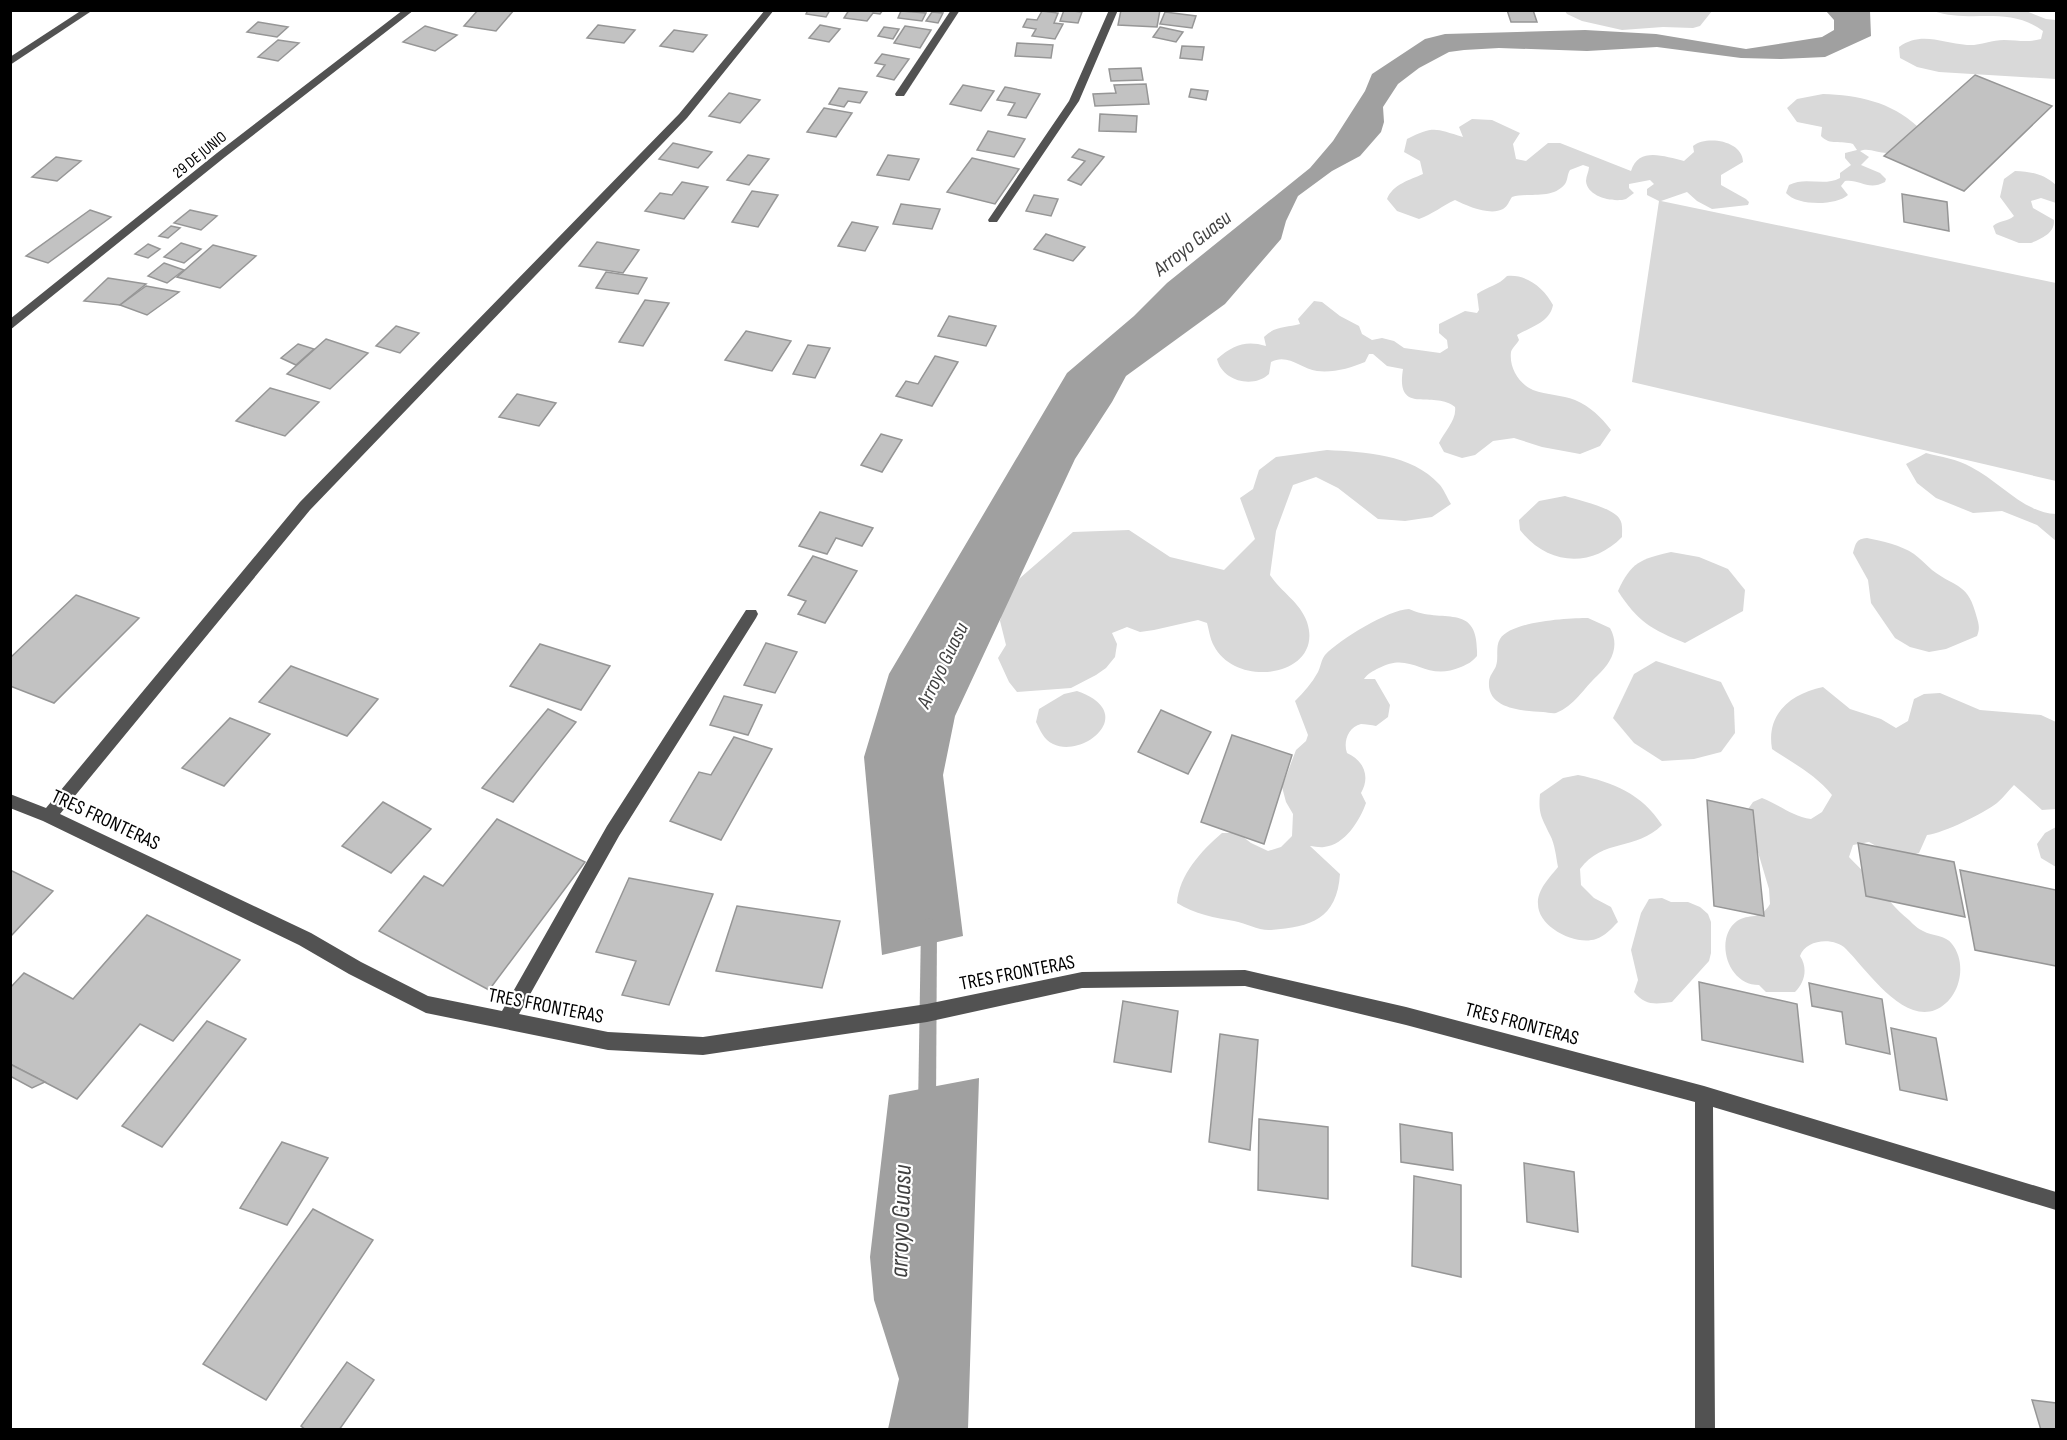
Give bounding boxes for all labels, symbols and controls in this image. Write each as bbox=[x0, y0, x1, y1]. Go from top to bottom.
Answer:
street label: 29 DE JUNIO bbox=[169, 128, 231, 183]
water label: Arroyo Guasu bbox=[1148, 205, 1237, 282]
water label: Arroyo Guasu bbox=[911, 618, 974, 713]
street label: TRES FRONTERAS bbox=[48, 784, 164, 855]
street label: TRES FRONTERAS bbox=[957, 950, 1077, 996]
street label: TRES FRONTERAS bbox=[486, 983, 606, 1029]
street label: TRES FRONTERAS bbox=[1462, 997, 1581, 1051]
water label: arroyo Guasu bbox=[884, 1164, 919, 1278]

